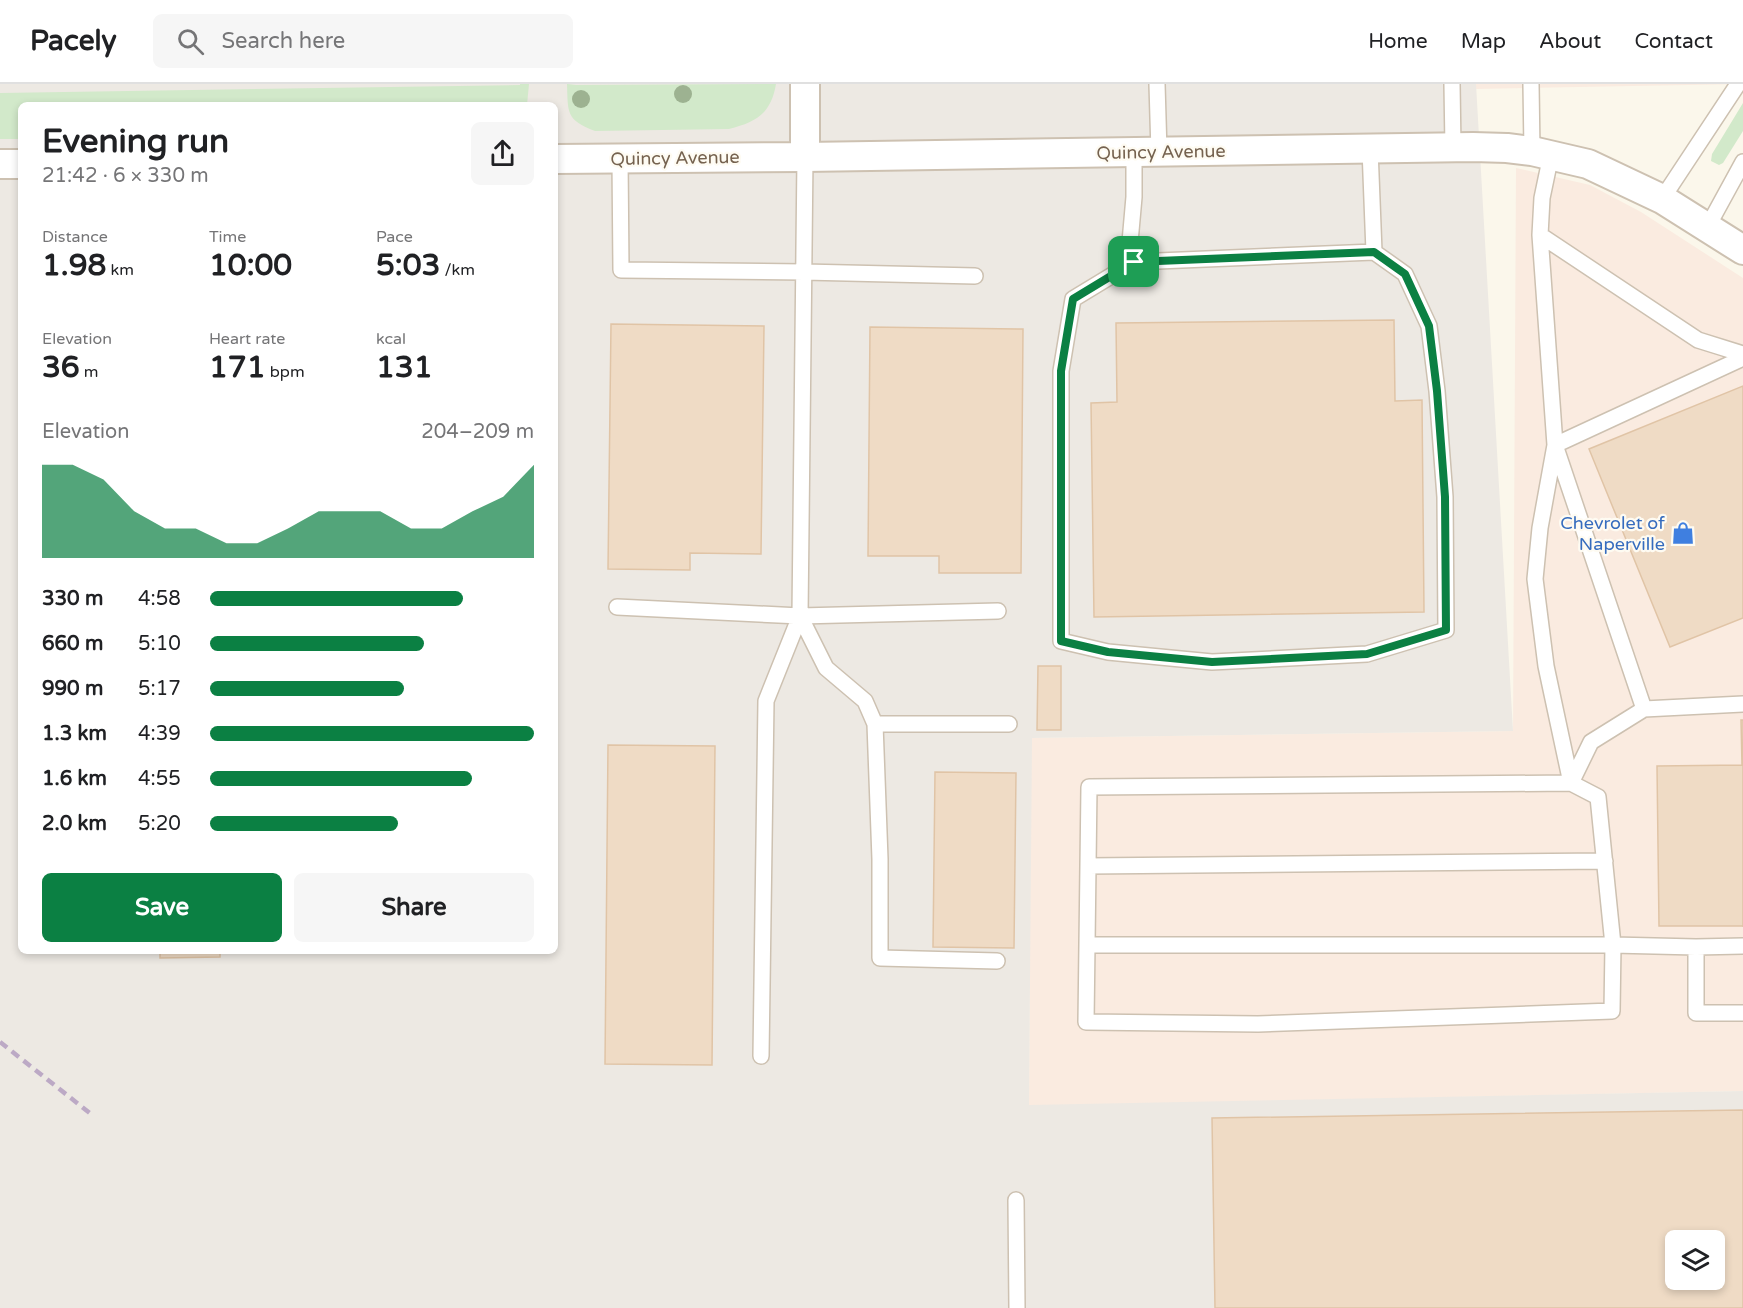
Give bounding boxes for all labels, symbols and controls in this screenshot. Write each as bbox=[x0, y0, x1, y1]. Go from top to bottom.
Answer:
search box bbox=[153, 14, 573, 68]
text: Pacely bbox=[30, 24, 117, 58]
icon: search bbox=[174, 25, 207, 58]
text: Search here bbox=[222, 28, 345, 54]
text: Home bbox=[1368, 29, 1428, 54]
text: Map bbox=[1461, 29, 1506, 54]
text: About bbox=[1539, 29, 1601, 54]
text: Contact bbox=[1634, 29, 1713, 54]
text: Evening run bbox=[42, 122, 229, 161]
button: share bbox=[471, 122, 534, 185]
street label: Quincy Avenue bbox=[1096, 140, 1226, 164]
street label: Quincy Avenue bbox=[610, 146, 740, 170]
text: 21:42 · 6 × 330 m bbox=[42, 164, 209, 188]
text: Distance bbox=[42, 227, 108, 247]
text: Time bbox=[209, 227, 246, 247]
text: Pace bbox=[376, 227, 413, 247]
pin bbox=[1108, 236, 1159, 287]
icon: arrive bbox=[1117, 245, 1150, 278]
text: 1.98 bbox=[42, 247, 106, 284]
text: 10:00 bbox=[209, 247, 292, 284]
text: 5:03 bbox=[376, 247, 440, 284]
text: km bbox=[106, 260, 134, 280]
text: /km bbox=[440, 260, 475, 280]
text: Elevation bbox=[42, 329, 112, 349]
text: Heart rate bbox=[209, 329, 285, 349]
text: kcal bbox=[376, 329, 406, 349]
text: 36 bbox=[42, 349, 80, 386]
text: 171 bbox=[209, 349, 266, 386]
text: 131 bbox=[376, 349, 433, 386]
text: m bbox=[80, 362, 99, 382]
text: bpm bbox=[266, 362, 305, 382]
text: Elevation bbox=[42, 420, 129, 444]
text: 204–209 m bbox=[421, 420, 534, 444]
place label: Chevrolet of Naperville bbox=[1560, 512, 1665, 555]
shop icon: Chevrolet of Naperville bbox=[1670, 520, 1696, 546]
text: 330 m bbox=[42, 587, 103, 611]
text: 4:58 bbox=[138, 587, 181, 611]
text: 660 m bbox=[42, 632, 103, 656]
text: 5:10 bbox=[138, 632, 181, 656]
text: 990 m bbox=[42, 677, 103, 701]
text: 5:17 bbox=[138, 677, 181, 701]
text: 1.3 km bbox=[42, 722, 107, 746]
text: 4:39 bbox=[138, 722, 181, 746]
text: 1.6 km bbox=[42, 767, 107, 791]
text: 4:55 bbox=[138, 767, 181, 791]
text: 2.0 km bbox=[42, 812, 107, 836]
text: 5:20 bbox=[138, 812, 181, 836]
button: Save bbox=[42, 873, 282, 942]
button: Share bbox=[294, 873, 534, 942]
map controls bbox=[1665, 1230, 1725, 1290]
button: layers bbox=[1665, 1230, 1725, 1290]

